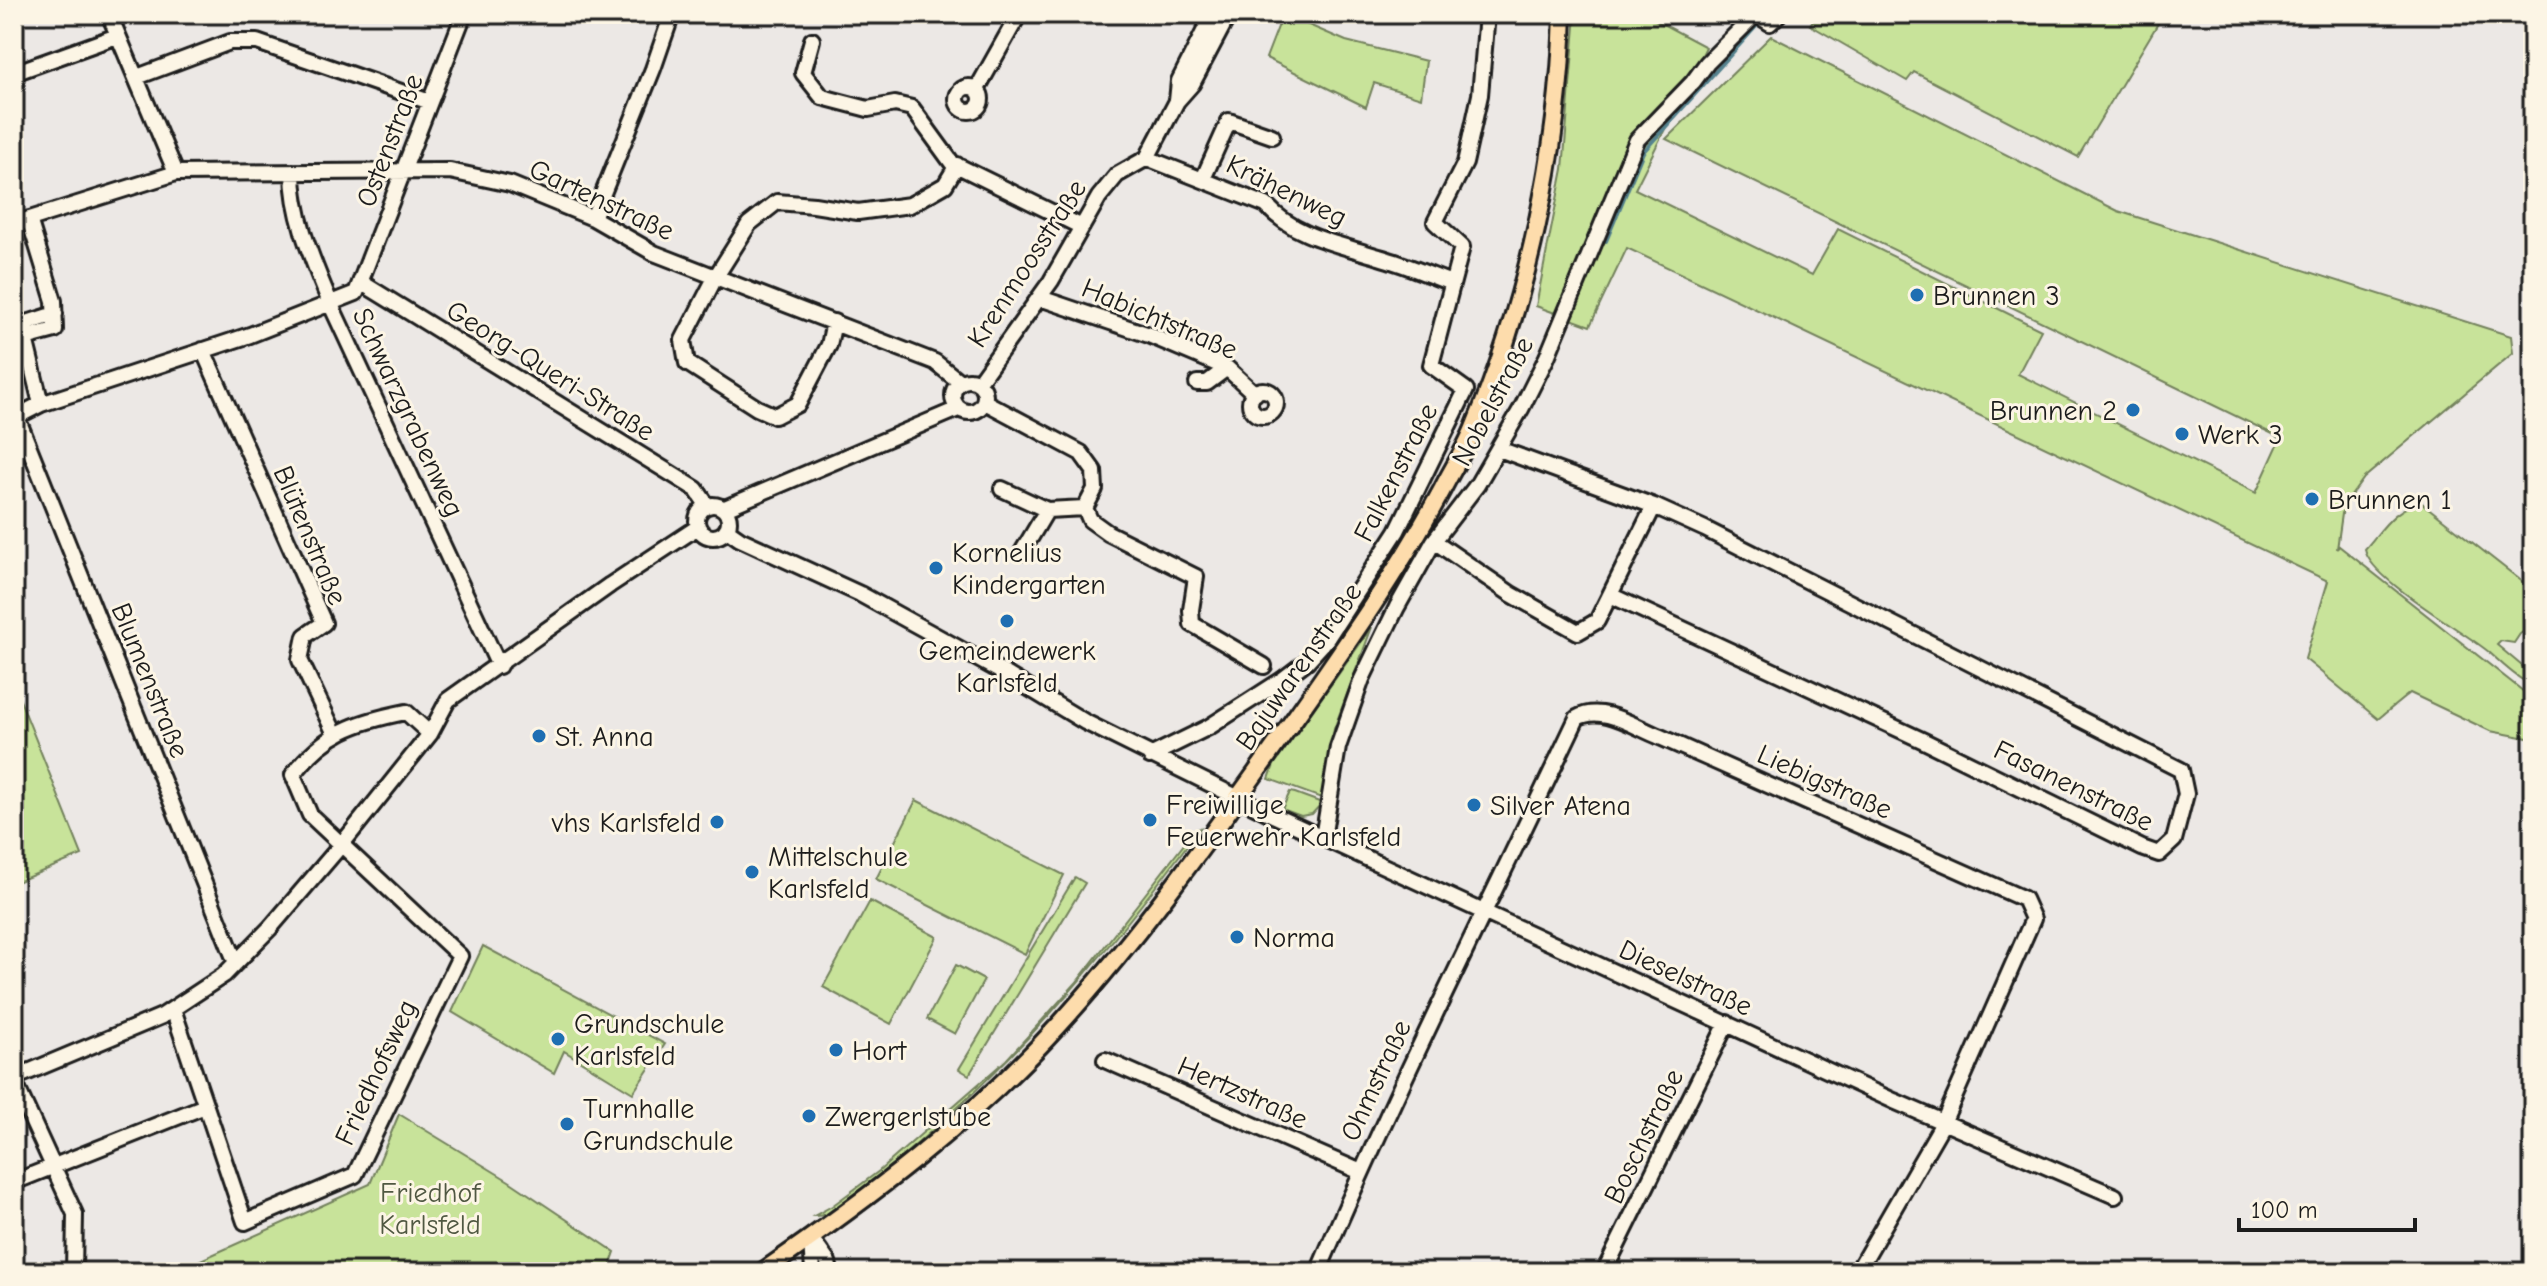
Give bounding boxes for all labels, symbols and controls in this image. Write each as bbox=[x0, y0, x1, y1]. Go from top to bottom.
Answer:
street label: Ostenstraße bbox=[350, 69, 430, 211]
street label: Krähenweg bbox=[1221, 148, 1352, 234]
street label: Gartenstraße bbox=[524, 152, 679, 247]
street label: Krenmoosstraße bbox=[961, 174, 1093, 353]
street label: Habichtstraße bbox=[1077, 272, 1242, 366]
place label: Brunnen 3 bbox=[1933, 280, 2060, 312]
marker: Brunnen 3 bbox=[1908, 286, 1926, 304]
street label: Georg-Queri-Straße bbox=[440, 294, 660, 448]
street label: Schwarzgrabenweg bbox=[346, 303, 471, 522]
street label: Nobelstraße bbox=[1445, 331, 1540, 472]
place label: Brunnen 2 bbox=[1990, 395, 2117, 427]
street label: Falkenstraße bbox=[1347, 398, 1444, 547]
marker: Brunnen 2 bbox=[2124, 401, 2142, 419]
place label: Werk 3 bbox=[2198, 419, 2283, 451]
marker: Werk 3 bbox=[2173, 425, 2191, 443]
street label: Blütenstraße bbox=[266, 461, 354, 610]
place label: Brunnen 1 bbox=[2328, 484, 2452, 516]
marker: Brunnen 1 bbox=[2303, 490, 2321, 508]
place label: Kornelius Kindergarten bbox=[952, 537, 1106, 601]
marker: Kornelius Kindergarten bbox=[927, 559, 945, 577]
street label: Bajuwarenstraße bbox=[1229, 577, 1368, 756]
street label: Blumenstraße bbox=[105, 598, 196, 762]
marker: Gemeindewerk Karlsfeld bbox=[998, 612, 1016, 630]
place label: Gemeindewerk Karlsfeld bbox=[919, 635, 1096, 699]
place label: St. Anna bbox=[555, 721, 654, 753]
marker: St. Anna bbox=[530, 727, 548, 745]
street label: Fasanenstraße bbox=[1989, 733, 2159, 838]
street label: Liebigstraße bbox=[1752, 738, 1897, 826]
place label: Freiwillige Feuerwehr Karlsfeld bbox=[1166, 789, 1401, 853]
place label: Silver Atena bbox=[1490, 790, 1631, 822]
marker: Silver Atena bbox=[1465, 796, 1483, 814]
place label: vhs Karlsfeld bbox=[551, 807, 701, 839]
marker: Freiwillige Feuerwehr Karlsfeld bbox=[1141, 811, 1159, 829]
marker: vhs Karlsfeld bbox=[708, 813, 726, 831]
place label: Mittelschule Karlsfeld bbox=[768, 841, 908, 905]
marker: Mittelschule Karlsfeld bbox=[743, 863, 761, 881]
place label: Norma bbox=[1253, 922, 1335, 954]
marker: Norma bbox=[1228, 928, 1246, 946]
street label: Dieselstraße bbox=[1614, 933, 1757, 1023]
street label: Friedhofsweg bbox=[328, 995, 424, 1150]
place label: Grundschule Karlsfeld bbox=[574, 1008, 724, 1072]
street label: Ohmstraße bbox=[1334, 1015, 1418, 1146]
marker: Grundschule Karlsfeld bbox=[549, 1030, 567, 1048]
place label: Hort bbox=[852, 1035, 907, 1067]
marker: Hort bbox=[827, 1041, 845, 1059]
street label: Hertzstraße bbox=[1173, 1050, 1313, 1136]
street label: Boschstraße bbox=[1598, 1064, 1690, 1209]
place label: Turnhalle Grundschule bbox=[583, 1093, 733, 1157]
place label: Zwergerlstube bbox=[825, 1101, 991, 1133]
marker: Zwergerlstube bbox=[800, 1107, 818, 1125]
marker: Turnhalle Grundschule bbox=[558, 1115, 576, 1133]
park label: Friedhof Karlsfeld bbox=[379, 1177, 482, 1241]
scale bar bbox=[2239, 1182, 2415, 1232]
text: 100 m bbox=[2251, 1196, 2318, 1224]

